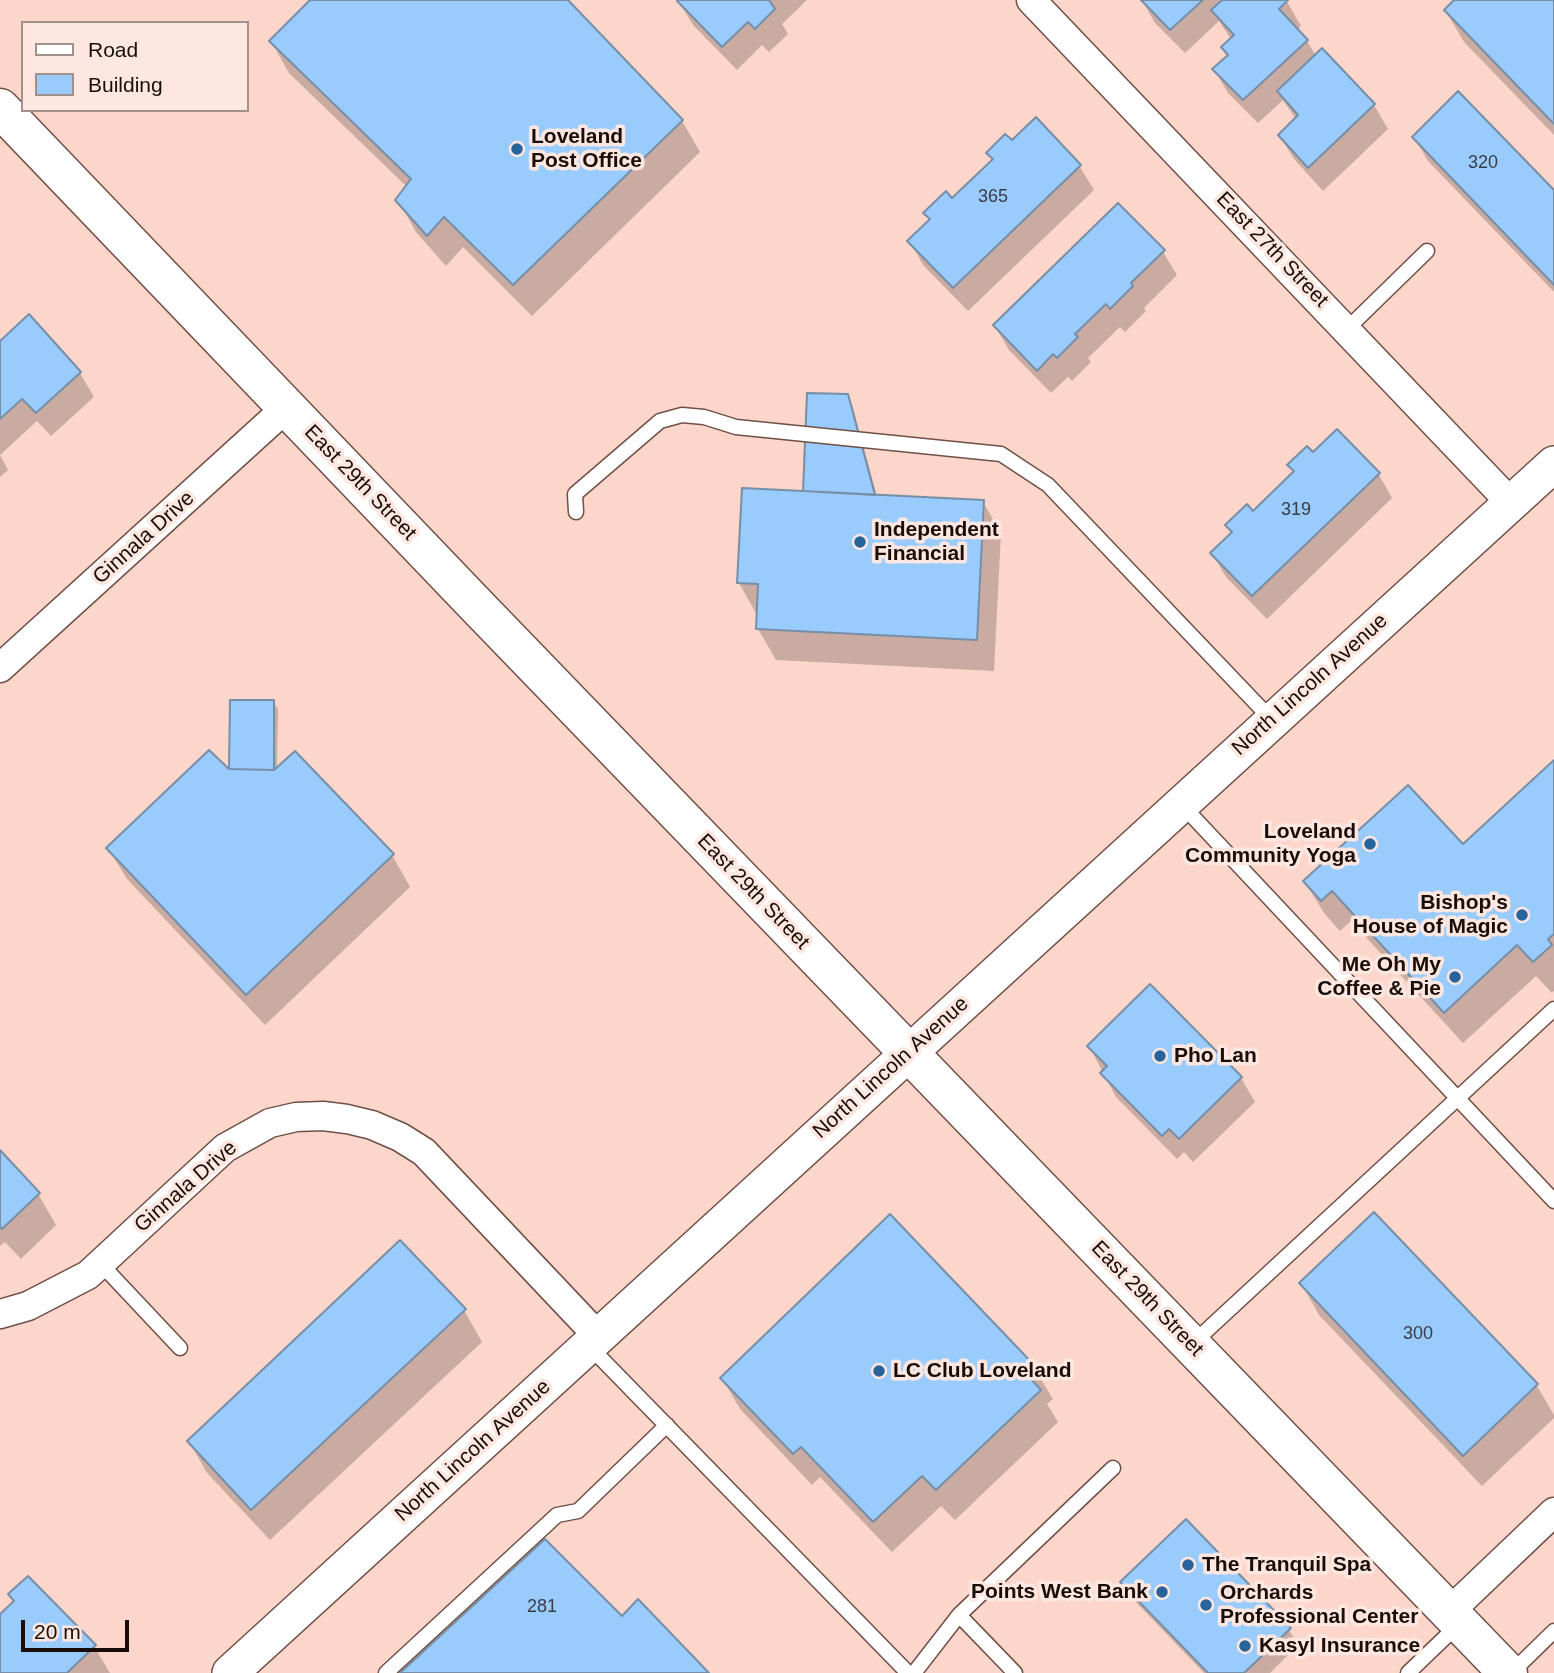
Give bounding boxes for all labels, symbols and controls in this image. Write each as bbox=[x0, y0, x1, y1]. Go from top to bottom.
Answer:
legend bbox=[21, 21, 248, 112]
text: Road bbox=[88, 38, 138, 61]
text: Building bbox=[88, 73, 163, 96]
place label: Loveland Post Office bbox=[531, 124, 642, 174]
marker: Loveland Post Office bbox=[509, 141, 525, 157]
house number: 320 bbox=[1468, 152, 1498, 174]
house number: 365 bbox=[978, 186, 1008, 208]
street label: East 27th Street bbox=[1211, 187, 1333, 313]
street label: East 29th Street bbox=[299, 420, 421, 546]
street label: Ginnala Drive bbox=[88, 486, 200, 590]
house number: 319 bbox=[1281, 499, 1311, 521]
place label: Independent Financial bbox=[874, 517, 999, 567]
marker: Independent Financial bbox=[852, 534, 868, 550]
street label: North Lincoln Avenue bbox=[1227, 609, 1393, 761]
place label: Loveland Community Yoga bbox=[1185, 819, 1356, 869]
street label: East 29th Street bbox=[692, 829, 814, 955]
marker: Loveland Community Yoga bbox=[1362, 836, 1378, 852]
place label: Bishop's House of Magic bbox=[1353, 890, 1508, 940]
marker: Bishop's House of Magic bbox=[1514, 907, 1530, 923]
place label: Me Oh My Coffee & Pie bbox=[1317, 952, 1441, 1002]
marker: Me Oh My Coffee & Pie bbox=[1447, 969, 1463, 985]
street label: North Lincoln Avenue bbox=[808, 992, 974, 1144]
place label: Pho Lan bbox=[1174, 1043, 1257, 1069]
marker: Pho Lan bbox=[1152, 1048, 1168, 1064]
street label: Ginnala Drive bbox=[130, 1136, 242, 1238]
street label: East 29th Street bbox=[1086, 1236, 1208, 1362]
house number: 300 bbox=[1403, 1323, 1433, 1345]
place label: LC Club Loveland bbox=[893, 1358, 1072, 1384]
marker: LC Club Loveland bbox=[871, 1363, 887, 1379]
street label: North Lincoln Avenue bbox=[390, 1375, 556, 1527]
place label: The Tranquil Spa bbox=[1202, 1552, 1371, 1578]
marker: The Tranquil Spa bbox=[1180, 1557, 1196, 1573]
place label: Points West Bank bbox=[971, 1579, 1148, 1605]
place label: Orchards Professional Center bbox=[1220, 1580, 1418, 1630]
marker: Points West Bank bbox=[1154, 1584, 1170, 1600]
house number: 281 bbox=[527, 1596, 557, 1618]
marker: Orchards Professional Center bbox=[1198, 1597, 1214, 1613]
scale bar bbox=[24, 1606, 133, 1650]
text: 20 m bbox=[34, 1620, 81, 1643]
place label: Kasyl Insurance bbox=[1259, 1633, 1420, 1659]
marker: Kasyl Insurance bbox=[1237, 1638, 1253, 1654]

